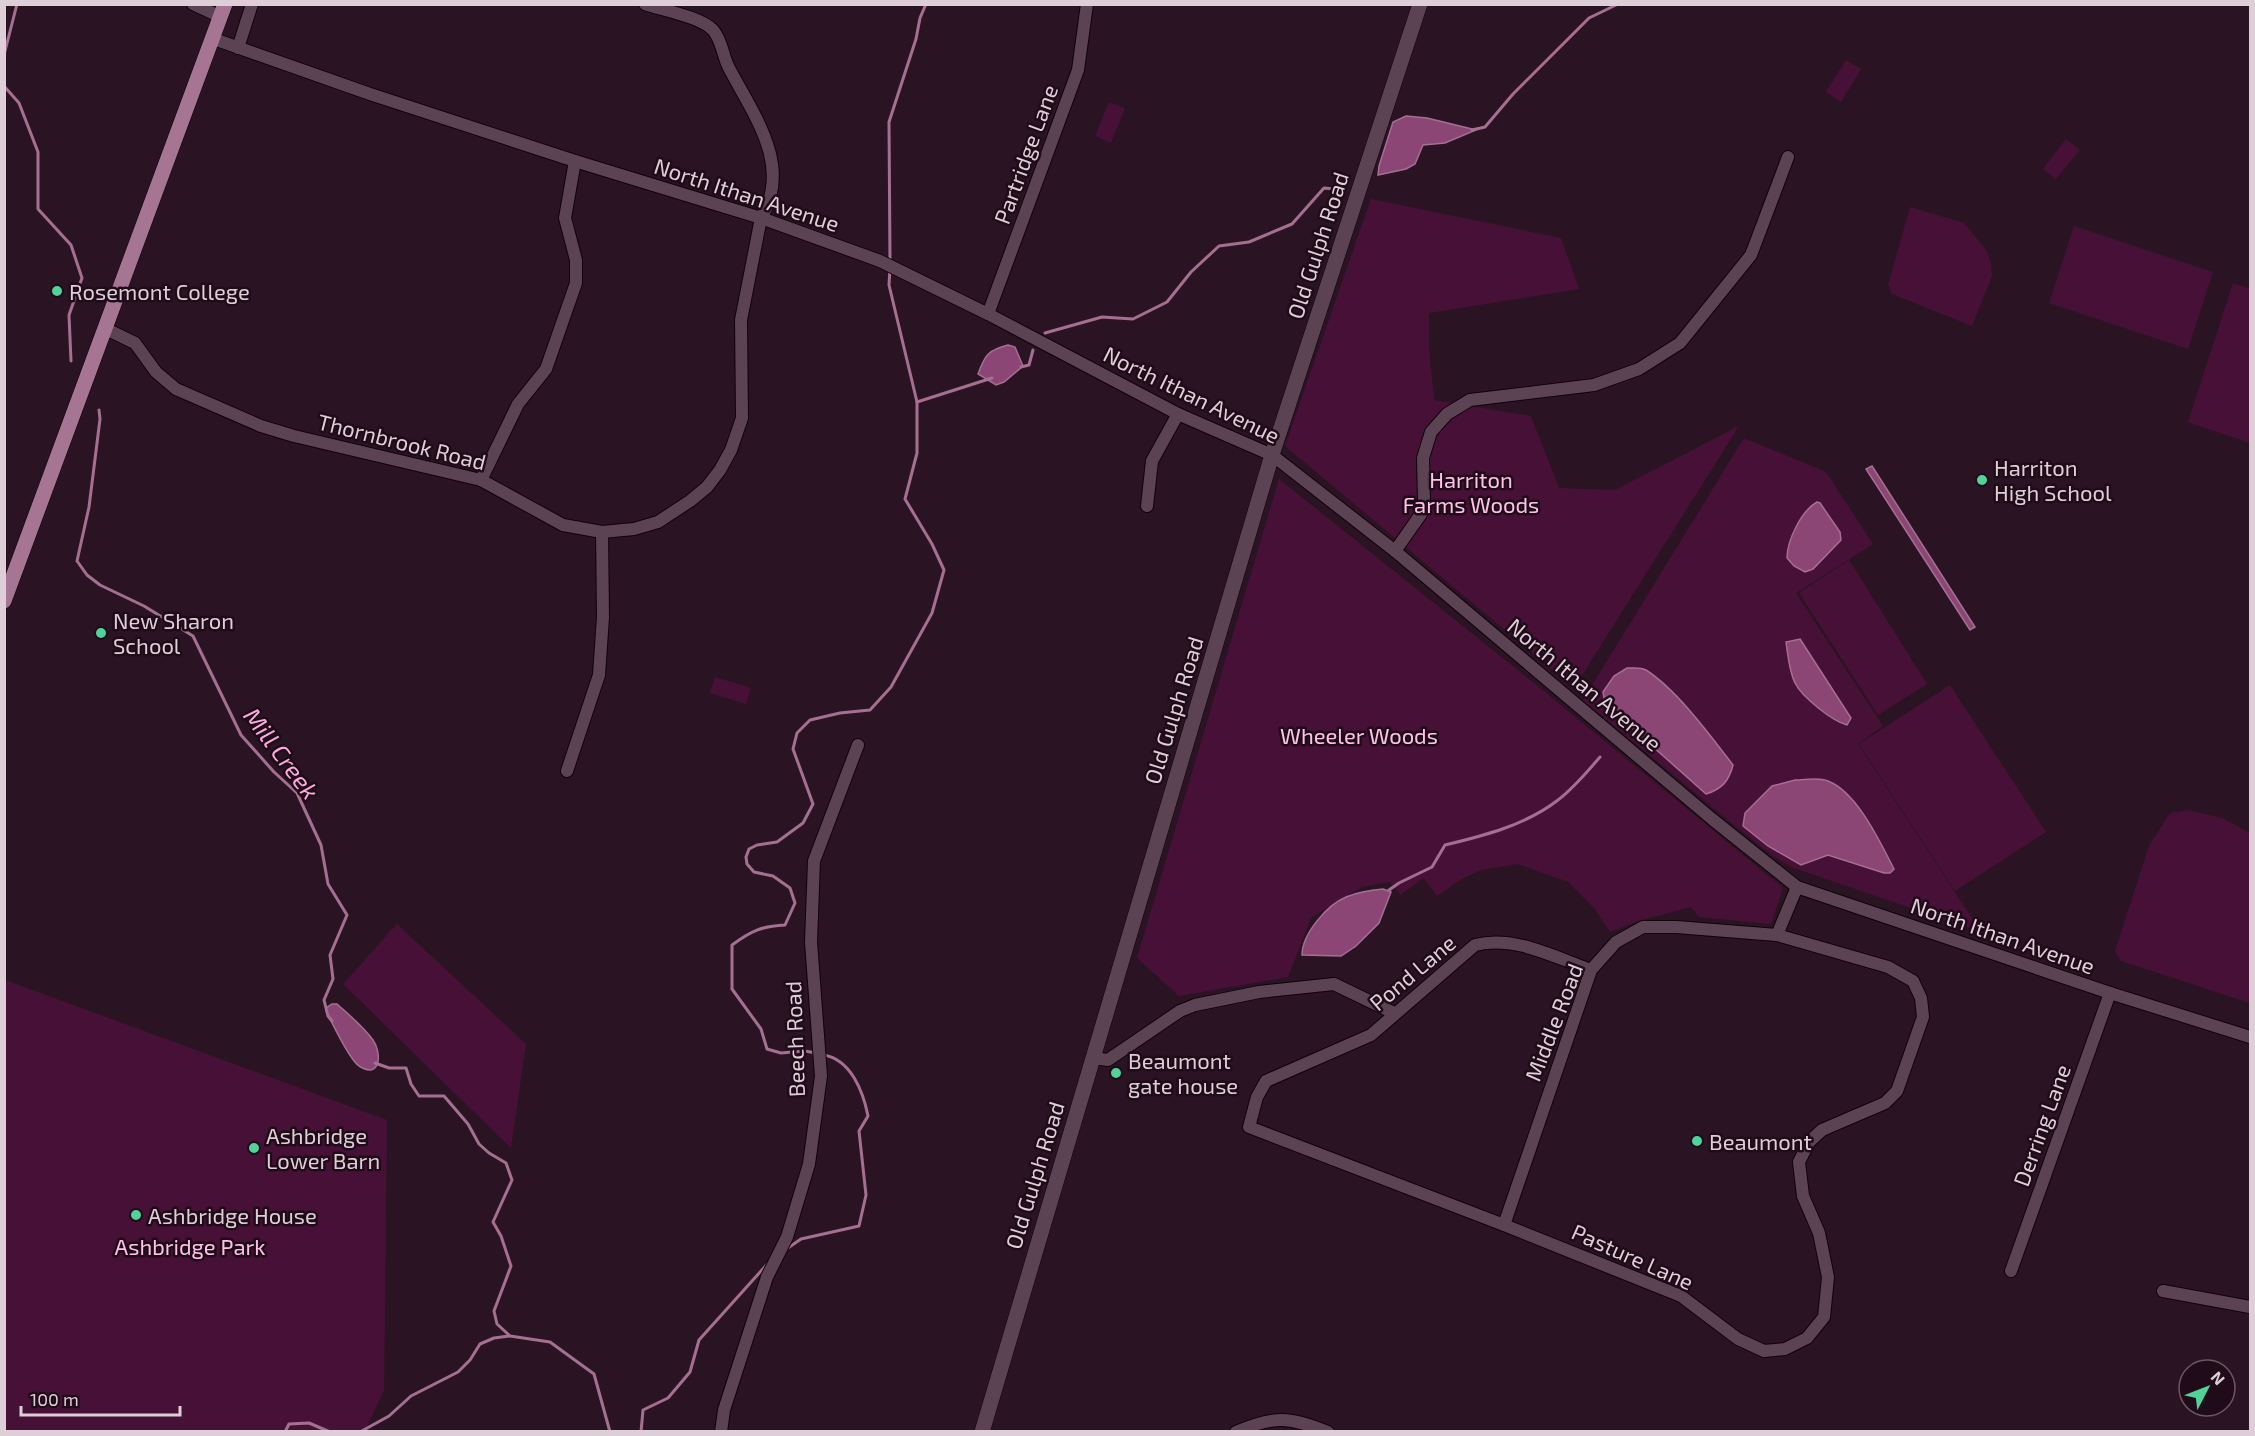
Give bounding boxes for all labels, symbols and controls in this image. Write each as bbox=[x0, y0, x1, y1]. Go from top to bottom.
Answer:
street label: Partridge Lane bbox=[988, 81, 1062, 227]
street label: North Ithan Avenue bbox=[651, 152, 843, 236]
street label: Old Gulph Road bbox=[1281, 168, 1353, 322]
place label: Rosemont College bbox=[69, 278, 250, 304]
marker: Rosemont College bbox=[50, 284, 64, 298]
street label: North Ithan Avenue bbox=[1100, 340, 1284, 448]
street label: Thornbrook Road bbox=[315, 408, 489, 474]
place label: Harriton High School bbox=[1994, 454, 2112, 505]
park label: Harriton Farms Woods bbox=[1403, 466, 1539, 517]
marker: Harriton High School bbox=[1975, 473, 1989, 487]
place label: New Sharon School bbox=[113, 607, 234, 658]
street label: North Ithan Avenue bbox=[1503, 612, 1667, 756]
marker: New Sharon School bbox=[94, 626, 108, 640]
street label: Old Gulph Road bbox=[1138, 633, 1208, 787]
water label: Mill Creek bbox=[238, 702, 326, 804]
park label: Wheeler Woods bbox=[1280, 722, 1438, 748]
street label: North Ithan Avenue bbox=[1908, 891, 2098, 979]
street label: Pond Lane bbox=[1364, 929, 1460, 1015]
street label: Middle Road bbox=[1519, 960, 1587, 1084]
street label: Beech Road bbox=[779, 980, 809, 1098]
place label: Beaumont gate house bbox=[1128, 1047, 1238, 1098]
street label: Derring Lane bbox=[2007, 1061, 2075, 1189]
marker: Beaumont gate house bbox=[1109, 1066, 1123, 1080]
street label: Old Gulph Road bbox=[999, 1098, 1069, 1252]
place label: Ashbridge Lower Barn bbox=[266, 1122, 380, 1173]
place label: Beaumont bbox=[1709, 1128, 1812, 1154]
marker: Beaumont bbox=[1690, 1134, 1704, 1148]
marker: Ashbridge Lower Barn bbox=[247, 1141, 261, 1155]
place label: Ashbridge House bbox=[148, 1202, 317, 1228]
marker: Ashbridge House bbox=[129, 1208, 143, 1222]
street label: Pasture Lane bbox=[1568, 1218, 1698, 1294]
park label: Ashbridge Park bbox=[115, 1233, 265, 1259]
north arrow bbox=[2177, 1358, 2237, 1418]
text: N bbox=[2208, 1367, 2229, 1388]
scale bar bbox=[21, 1379, 180, 1417]
text: 100 m bbox=[30, 1388, 79, 1410]

